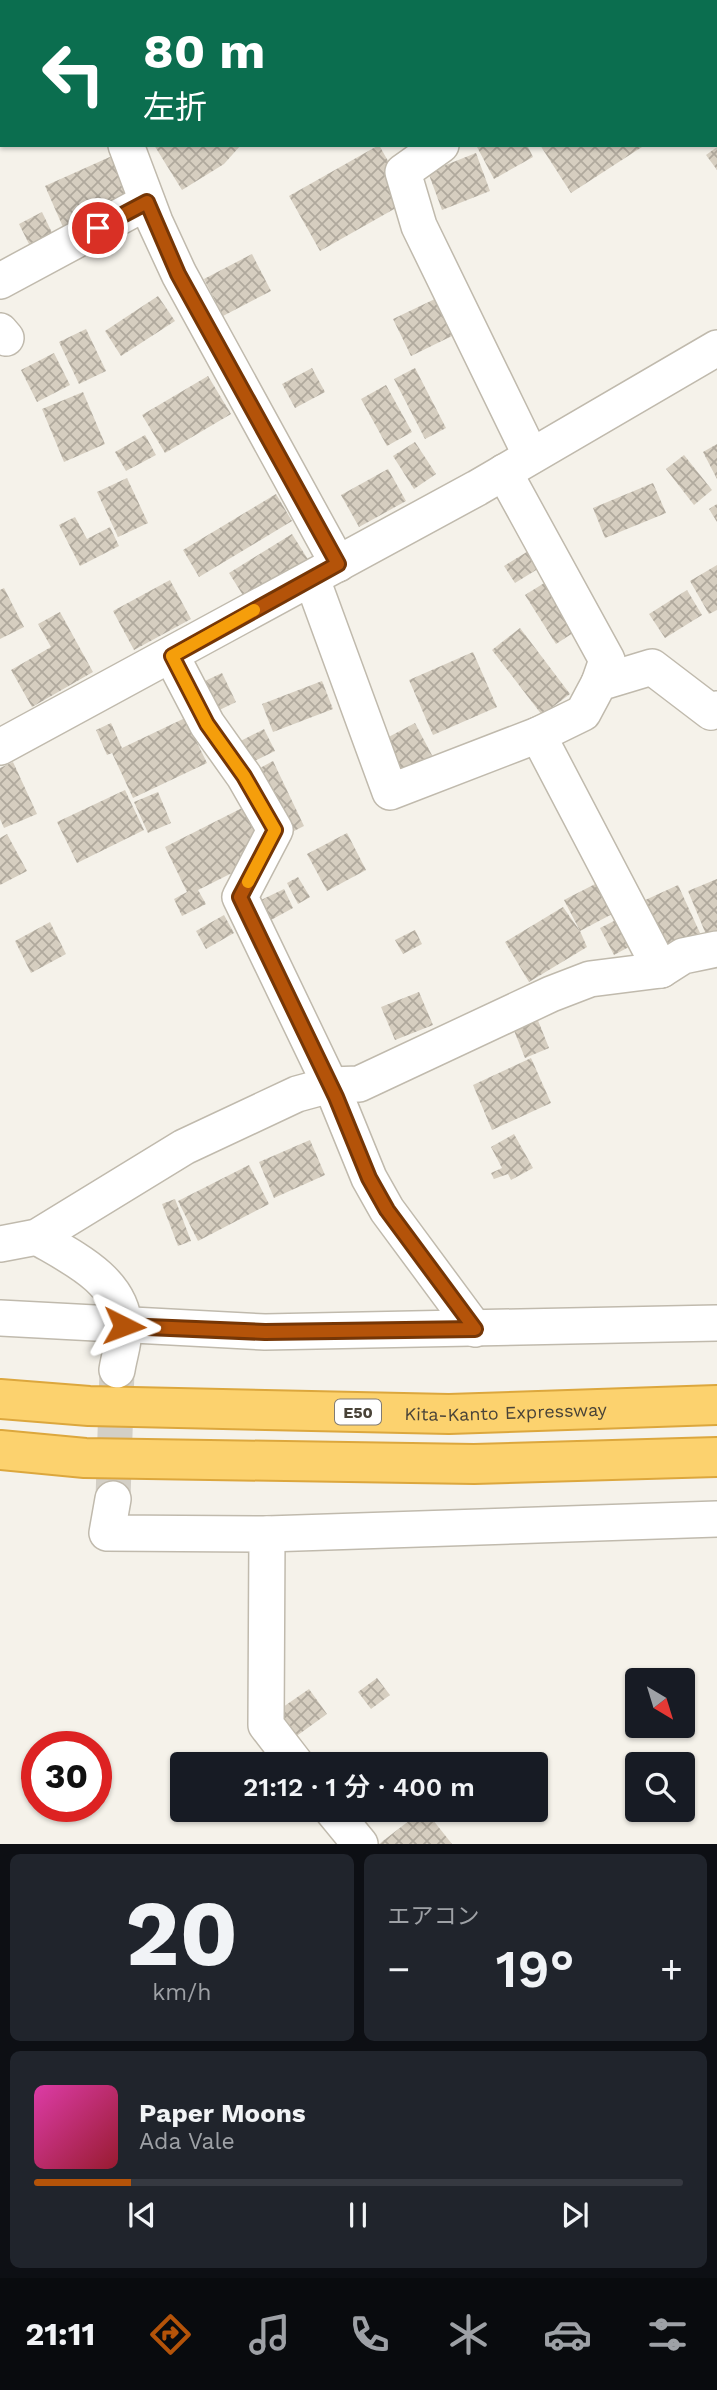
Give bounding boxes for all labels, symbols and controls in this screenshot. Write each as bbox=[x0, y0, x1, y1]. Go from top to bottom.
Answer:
text: 80 m bbox=[143, 22, 265, 80]
icon: left bbox=[28, 28, 119, 119]
text: 左折 bbox=[143, 88, 207, 126]
pin bbox=[68, 198, 128, 258]
icon: arrive bbox=[79, 209, 117, 247]
position arrow bbox=[87, 1289, 161, 1363]
street label: Kita-Kanto Expressway bbox=[404, 1398, 608, 1425]
road number: E50 bbox=[335, 1400, 381, 1424]
north arrow bbox=[625, 1668, 695, 1738]
map controls bbox=[625, 1668, 695, 1822]
speed limit sign: 30 bbox=[21, 1731, 112, 1822]
button: search bbox=[625, 1752, 695, 1822]
text: 21:12 · 1 分 · 400 m bbox=[243, 1772, 475, 1802]
text: 20 bbox=[125, 1880, 238, 1987]
text: エアコン bbox=[388, 1903, 480, 1930]
text: 19° bbox=[496, 1939, 575, 2000]
text: − bbox=[388, 1947, 410, 1991]
text: + bbox=[660, 1947, 683, 1991]
text: km/h bbox=[152, 1979, 211, 2006]
text: Paper Moons bbox=[139, 2098, 306, 2128]
text: Ada Vale bbox=[139, 2128, 235, 2155]
icon: previous bbox=[123, 2196, 161, 2234]
icon: pause bbox=[339, 2196, 377, 2234]
icon: next bbox=[556, 2196, 594, 2234]
icon: directions bbox=[146, 2310, 195, 2359]
icon: music bbox=[245, 2310, 294, 2359]
icon: phone bbox=[345, 2310, 394, 2359]
icon: climate bbox=[444, 2310, 493, 2359]
icon: car bbox=[543, 2310, 592, 2359]
icon: filters bbox=[643, 2310, 692, 2359]
text: 21:11 bbox=[25, 2315, 95, 2353]

